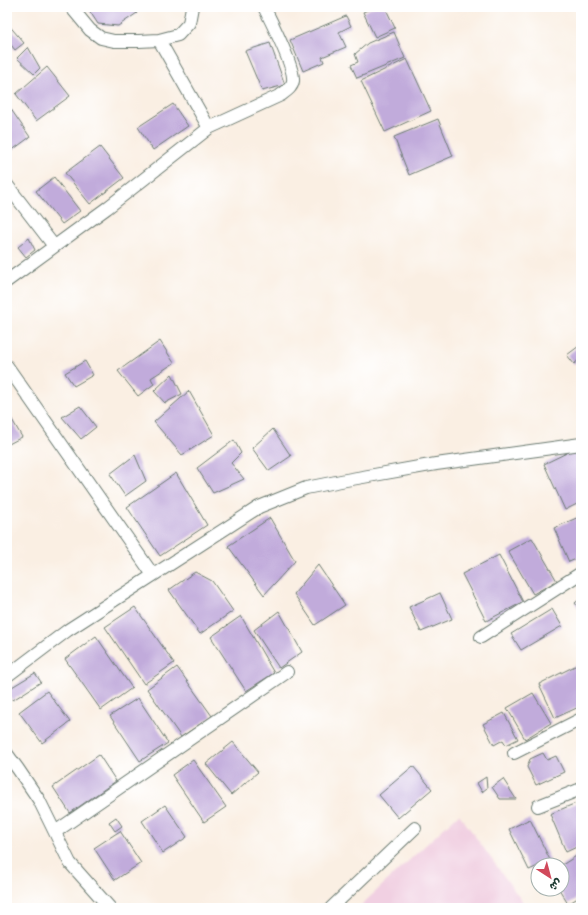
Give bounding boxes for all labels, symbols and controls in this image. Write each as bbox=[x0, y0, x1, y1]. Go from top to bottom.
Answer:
north arrow bbox=[530, 857, 570, 897]
text: ش bbox=[545, 873, 564, 894]

